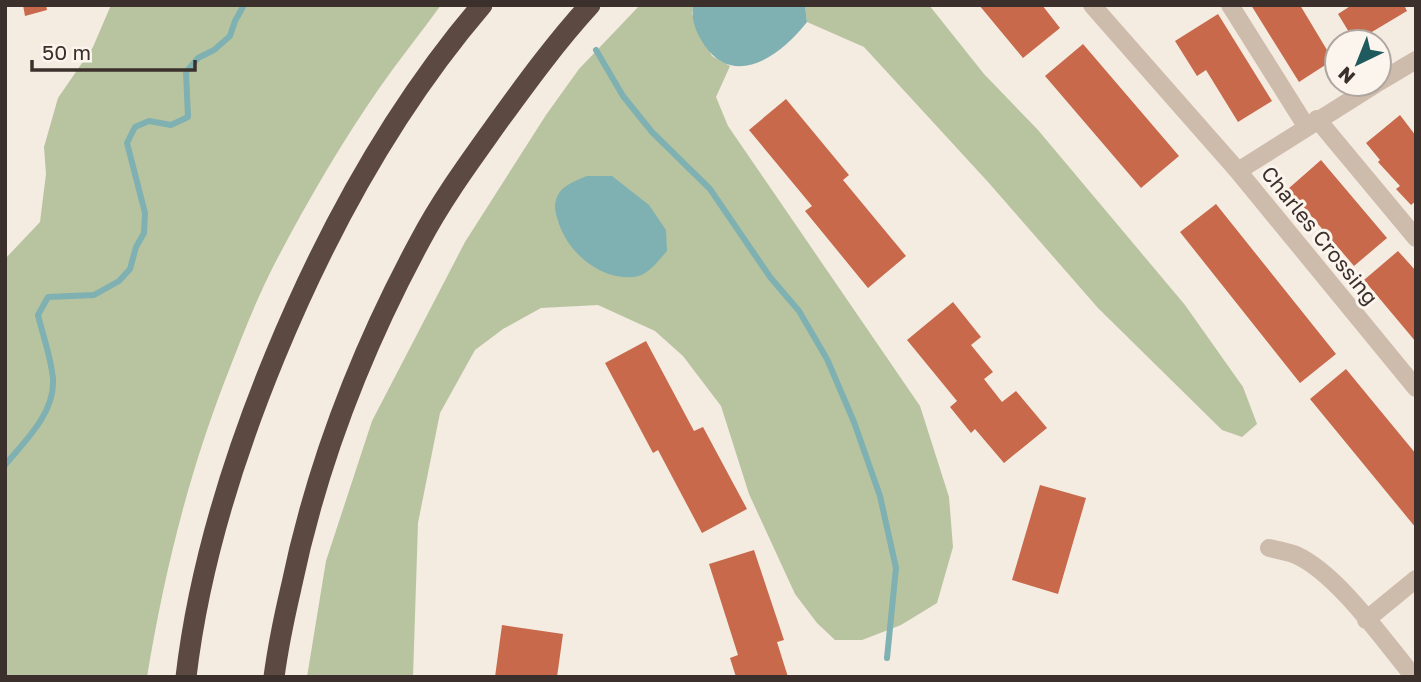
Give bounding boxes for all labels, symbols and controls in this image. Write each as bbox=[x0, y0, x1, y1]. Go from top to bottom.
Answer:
scale bar bbox=[32, 28, 194, 72]
north arrow bbox=[1323, 28, 1393, 98]
text: 50 m bbox=[42, 39, 91, 65]
text: N bbox=[1333, 62, 1359, 89]
street label: Charles Crossing bbox=[1256, 160, 1384, 310]

